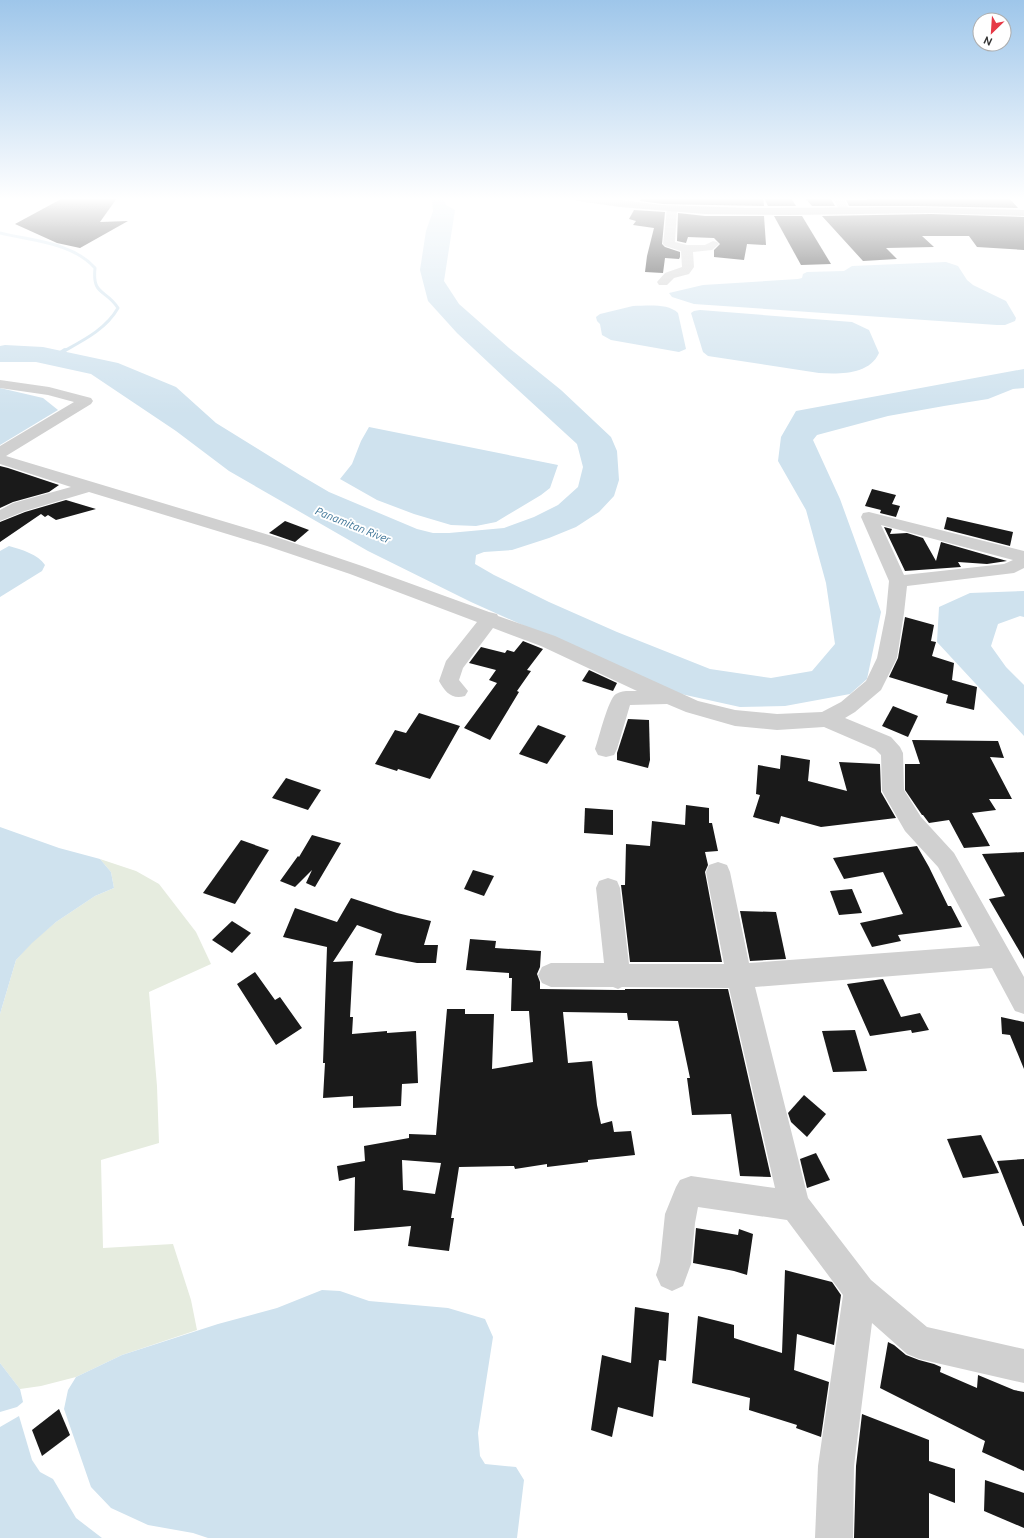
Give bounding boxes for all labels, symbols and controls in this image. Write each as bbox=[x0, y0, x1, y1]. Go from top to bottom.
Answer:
north arrow bbox=[972, 12, 1012, 52]
text: N bbox=[982, 34, 994, 48]
water label: Panamitan River bbox=[314, 505, 393, 546]

